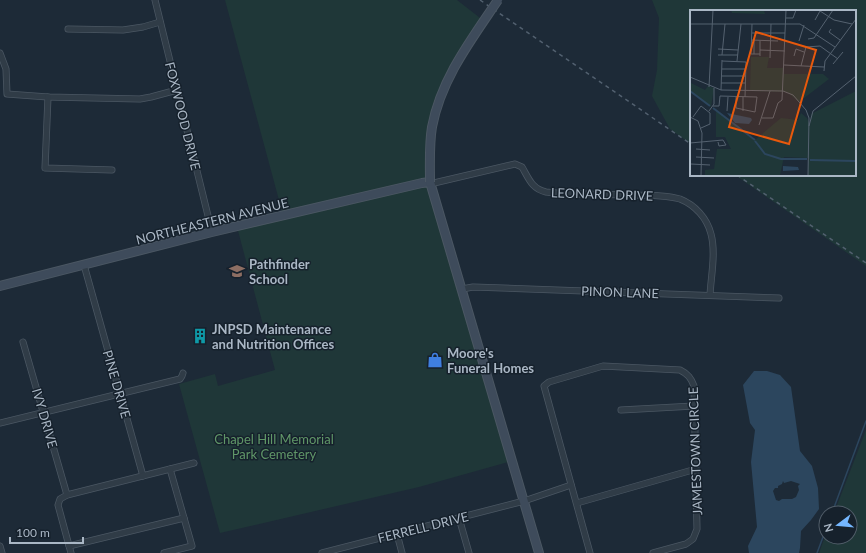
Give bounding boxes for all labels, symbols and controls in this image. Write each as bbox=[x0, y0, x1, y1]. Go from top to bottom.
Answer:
inset map bbox=[690, 10, 856, 176]
street label: FOXWOOD DRIVE bbox=[162, 60, 204, 172]
street label: LEONARD DRIVE bbox=[551, 184, 653, 204]
street label: NORTHEASTERN AVENUE bbox=[134, 194, 290, 248]
place label: Pathfinder School bbox=[249, 256, 310, 287]
school or university icon: Pathfinder School bbox=[228, 262, 246, 280]
street label: PINON LANE bbox=[581, 283, 659, 301]
place label: JNPSD Maintenance and Nutrition Offices bbox=[212, 321, 335, 352]
building icon: JNPSD Maintenance and Nutrition Offices bbox=[191, 327, 209, 345]
place label: Moore's Funeral Homes bbox=[447, 345, 534, 376]
street label: PINE DRIVE bbox=[100, 348, 134, 420]
shop icon: Moore's Funeral Homes bbox=[426, 351, 444, 369]
street label: IVY DRIVE bbox=[29, 386, 61, 450]
street label: JAMESTOWN CIRCLE bbox=[685, 387, 705, 515]
park label: Chapel Hill Memorial Park Cemetery bbox=[214, 431, 334, 462]
north arrow bbox=[818, 505, 858, 545]
street label: FERRELL DRIVE bbox=[376, 508, 470, 546]
scale bar bbox=[10, 519, 83, 545]
text: N bbox=[820, 522, 835, 534]
text: 100 m bbox=[16, 525, 50, 540]

